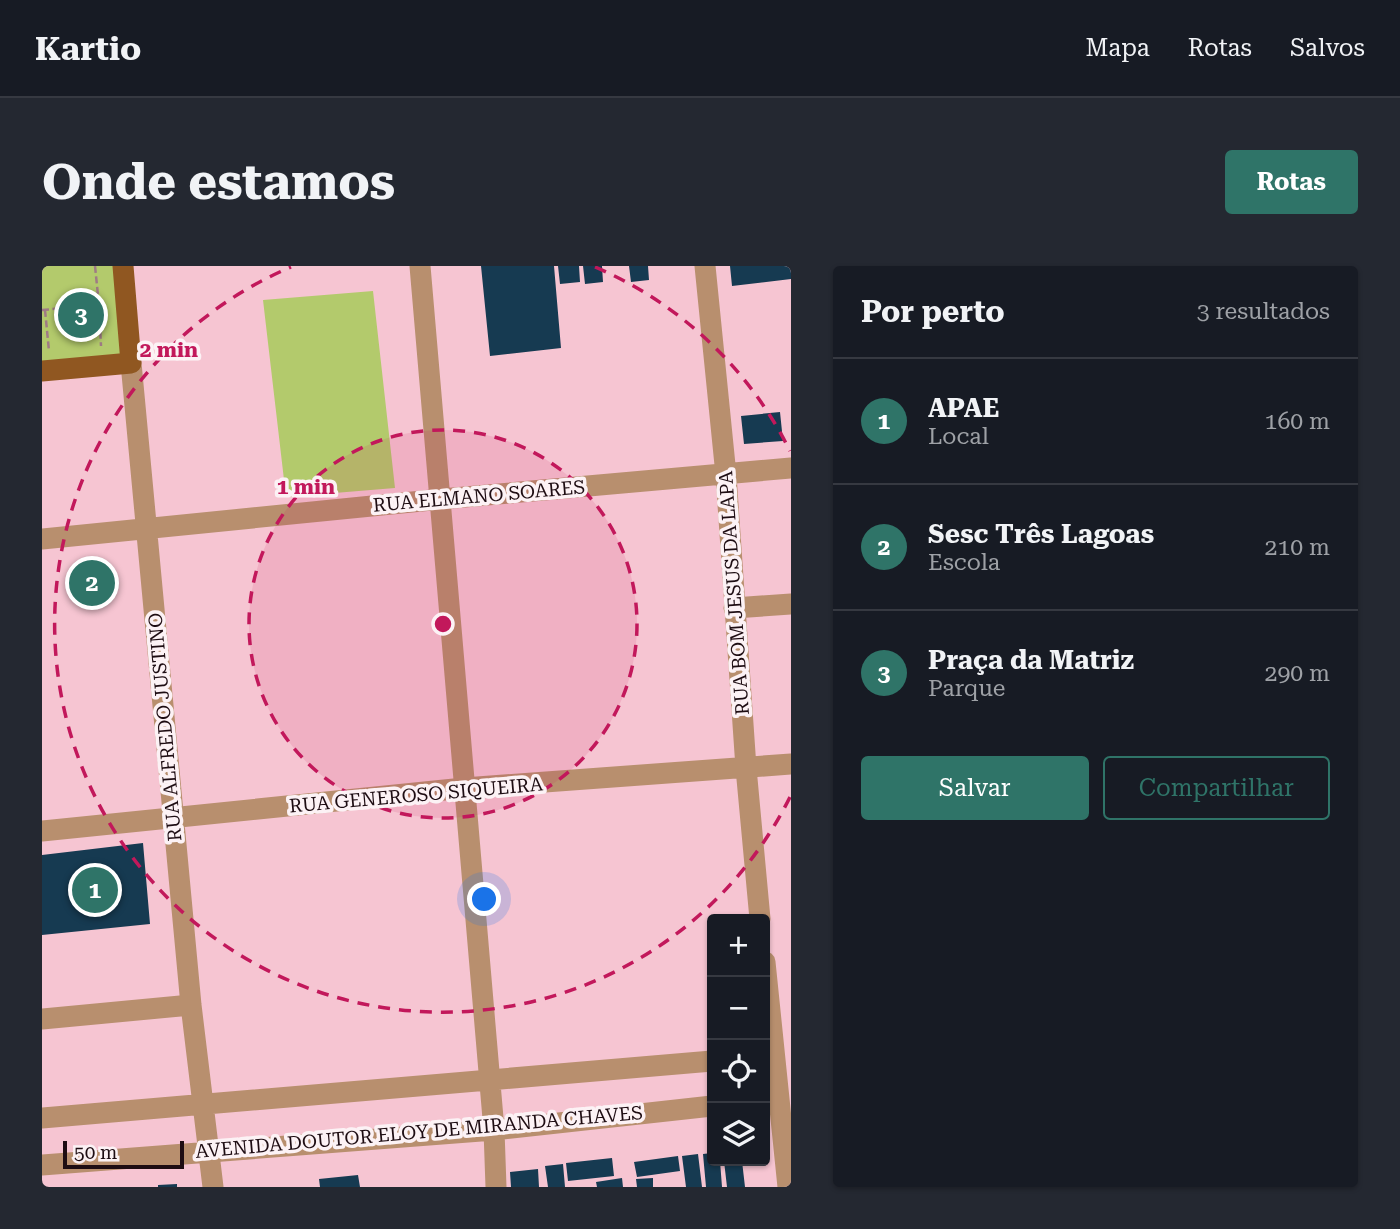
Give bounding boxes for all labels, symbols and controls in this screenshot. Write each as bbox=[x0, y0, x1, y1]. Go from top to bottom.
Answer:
text: Kartio bbox=[35, 29, 141, 68]
text: Mapa bbox=[1086, 34, 1150, 62]
text: Rotas bbox=[1188, 34, 1252, 62]
text: Salvos bbox=[1290, 34, 1365, 62]
button: Rotas bbox=[1225, 150, 1358, 214]
text: Onde estamos bbox=[42, 154, 395, 211]
pin: 3 bbox=[58, 289, 104, 341]
text: Por perto bbox=[861, 294, 1005, 329]
text: 3 resultados bbox=[1197, 298, 1330, 325]
text: 2 min bbox=[140, 338, 198, 362]
text: APAE bbox=[928, 393, 999, 423]
text: 1 bbox=[878, 408, 890, 435]
text: 160 m bbox=[1265, 408, 1330, 435]
text: Local bbox=[928, 423, 989, 450]
street label: RUA BOM JESUS DA LAPA bbox=[714, 469, 754, 716]
text: 1 min bbox=[277, 475, 335, 499]
street label: RUA ELMANO SOARES bbox=[372, 475, 586, 517]
text: Sesc Três Lagoas bbox=[928, 519, 1154, 549]
text: 2 bbox=[878, 534, 890, 561]
text: 210 m bbox=[1265, 534, 1330, 561]
text: Escola bbox=[928, 549, 1000, 576]
pin: 2 bbox=[69, 557, 115, 609]
street label: RUA ALFREDO JUSTINO bbox=[144, 612, 186, 842]
centre of rings bbox=[431, 612, 455, 636]
text: Praça da Matriz bbox=[928, 645, 1134, 675]
text: 3 bbox=[878, 660, 890, 687]
text: 290 m bbox=[1265, 660, 1330, 687]
text: Parque bbox=[928, 675, 1005, 702]
button: Salvar bbox=[861, 756, 1089, 820]
button: Compartilhar bbox=[1103, 756, 1330, 820]
street label: RUA GENEROSO SIQUEIRA bbox=[288, 772, 545, 818]
pin: 1 bbox=[72, 864, 118, 916]
your location bbox=[467, 882, 501, 916]
map controls bbox=[707, 914, 770, 1166]
button: + bbox=[707, 914, 770, 977]
button: − bbox=[707, 977, 770, 1040]
button: locate bbox=[707, 1040, 770, 1103]
street label: AVENIDA DOUTOR ELOY DE MIRANDA CHAVES bbox=[194, 1101, 644, 1163]
button: layers bbox=[707, 1103, 770, 1166]
scale bar bbox=[63, 1138, 184, 1170]
text: 50 m bbox=[74, 1141, 117, 1164]

